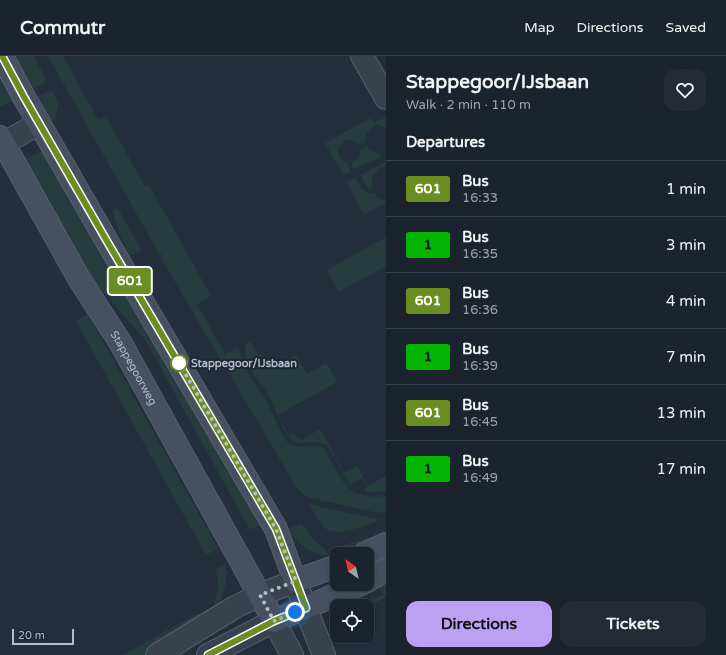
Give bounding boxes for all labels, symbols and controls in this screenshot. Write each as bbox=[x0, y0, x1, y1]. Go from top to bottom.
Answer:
text: Commutr bbox=[20, 17, 105, 39]
text: Map bbox=[524, 19, 555, 36]
text: Directions bbox=[577, 19, 644, 36]
text: Saved bbox=[666, 19, 706, 36]
button: heart bbox=[664, 69, 706, 111]
text: Stappegoor/IJsbaan bbox=[406, 71, 589, 93]
text: Walk · 2 min · 110 m bbox=[406, 97, 531, 113]
text: Departures bbox=[406, 133, 485, 151]
text: Bus bbox=[462, 172, 489, 190]
text: 601 bbox=[415, 180, 441, 197]
text: 1 min bbox=[666, 180, 706, 198]
text: 16:33 bbox=[462, 190, 498, 206]
text: Bus bbox=[462, 228, 489, 246]
text: 1 bbox=[424, 236, 432, 253]
text: 3 min bbox=[666, 236, 706, 254]
text: 16:35 bbox=[462, 246, 498, 262]
line badge: 601 bbox=[107, 268, 153, 294]
text: 601 bbox=[117, 272, 143, 289]
text: Bus bbox=[462, 284, 489, 302]
text: 601 bbox=[415, 292, 441, 309]
text: 4 min bbox=[666, 292, 706, 310]
text: 16:36 bbox=[462, 302, 498, 318]
street label: Stappegoorweg bbox=[108, 328, 160, 407]
text: Bus bbox=[462, 340, 489, 358]
text: 1 bbox=[424, 348, 432, 365]
text: 7 min bbox=[666, 348, 706, 366]
marker: Stappegoor/IJsbaan bbox=[170, 354, 188, 372]
place label: Stappegoor/IJsbaan bbox=[191, 357, 297, 371]
text: 16:39 bbox=[462, 358, 498, 374]
text: Bus bbox=[462, 396, 489, 414]
text: 601 bbox=[415, 404, 441, 421]
text: 13 min bbox=[657, 404, 706, 422]
text: 16:45 bbox=[462, 414, 498, 430]
text: Bus bbox=[462, 452, 489, 470]
text: 1 bbox=[424, 460, 432, 477]
text: 17 min bbox=[657, 460, 706, 478]
text: 16:49 bbox=[462, 470, 498, 486]
north arrow bbox=[330, 547, 374, 591]
map controls bbox=[330, 547, 374, 643]
button: locate bbox=[330, 599, 374, 643]
button: Directions bbox=[406, 601, 552, 647]
button: Tickets bbox=[560, 601, 706, 647]
your location bbox=[285, 602, 305, 622]
scale bar bbox=[12, 627, 74, 646]
text: 20 m bbox=[18, 629, 45, 642]

